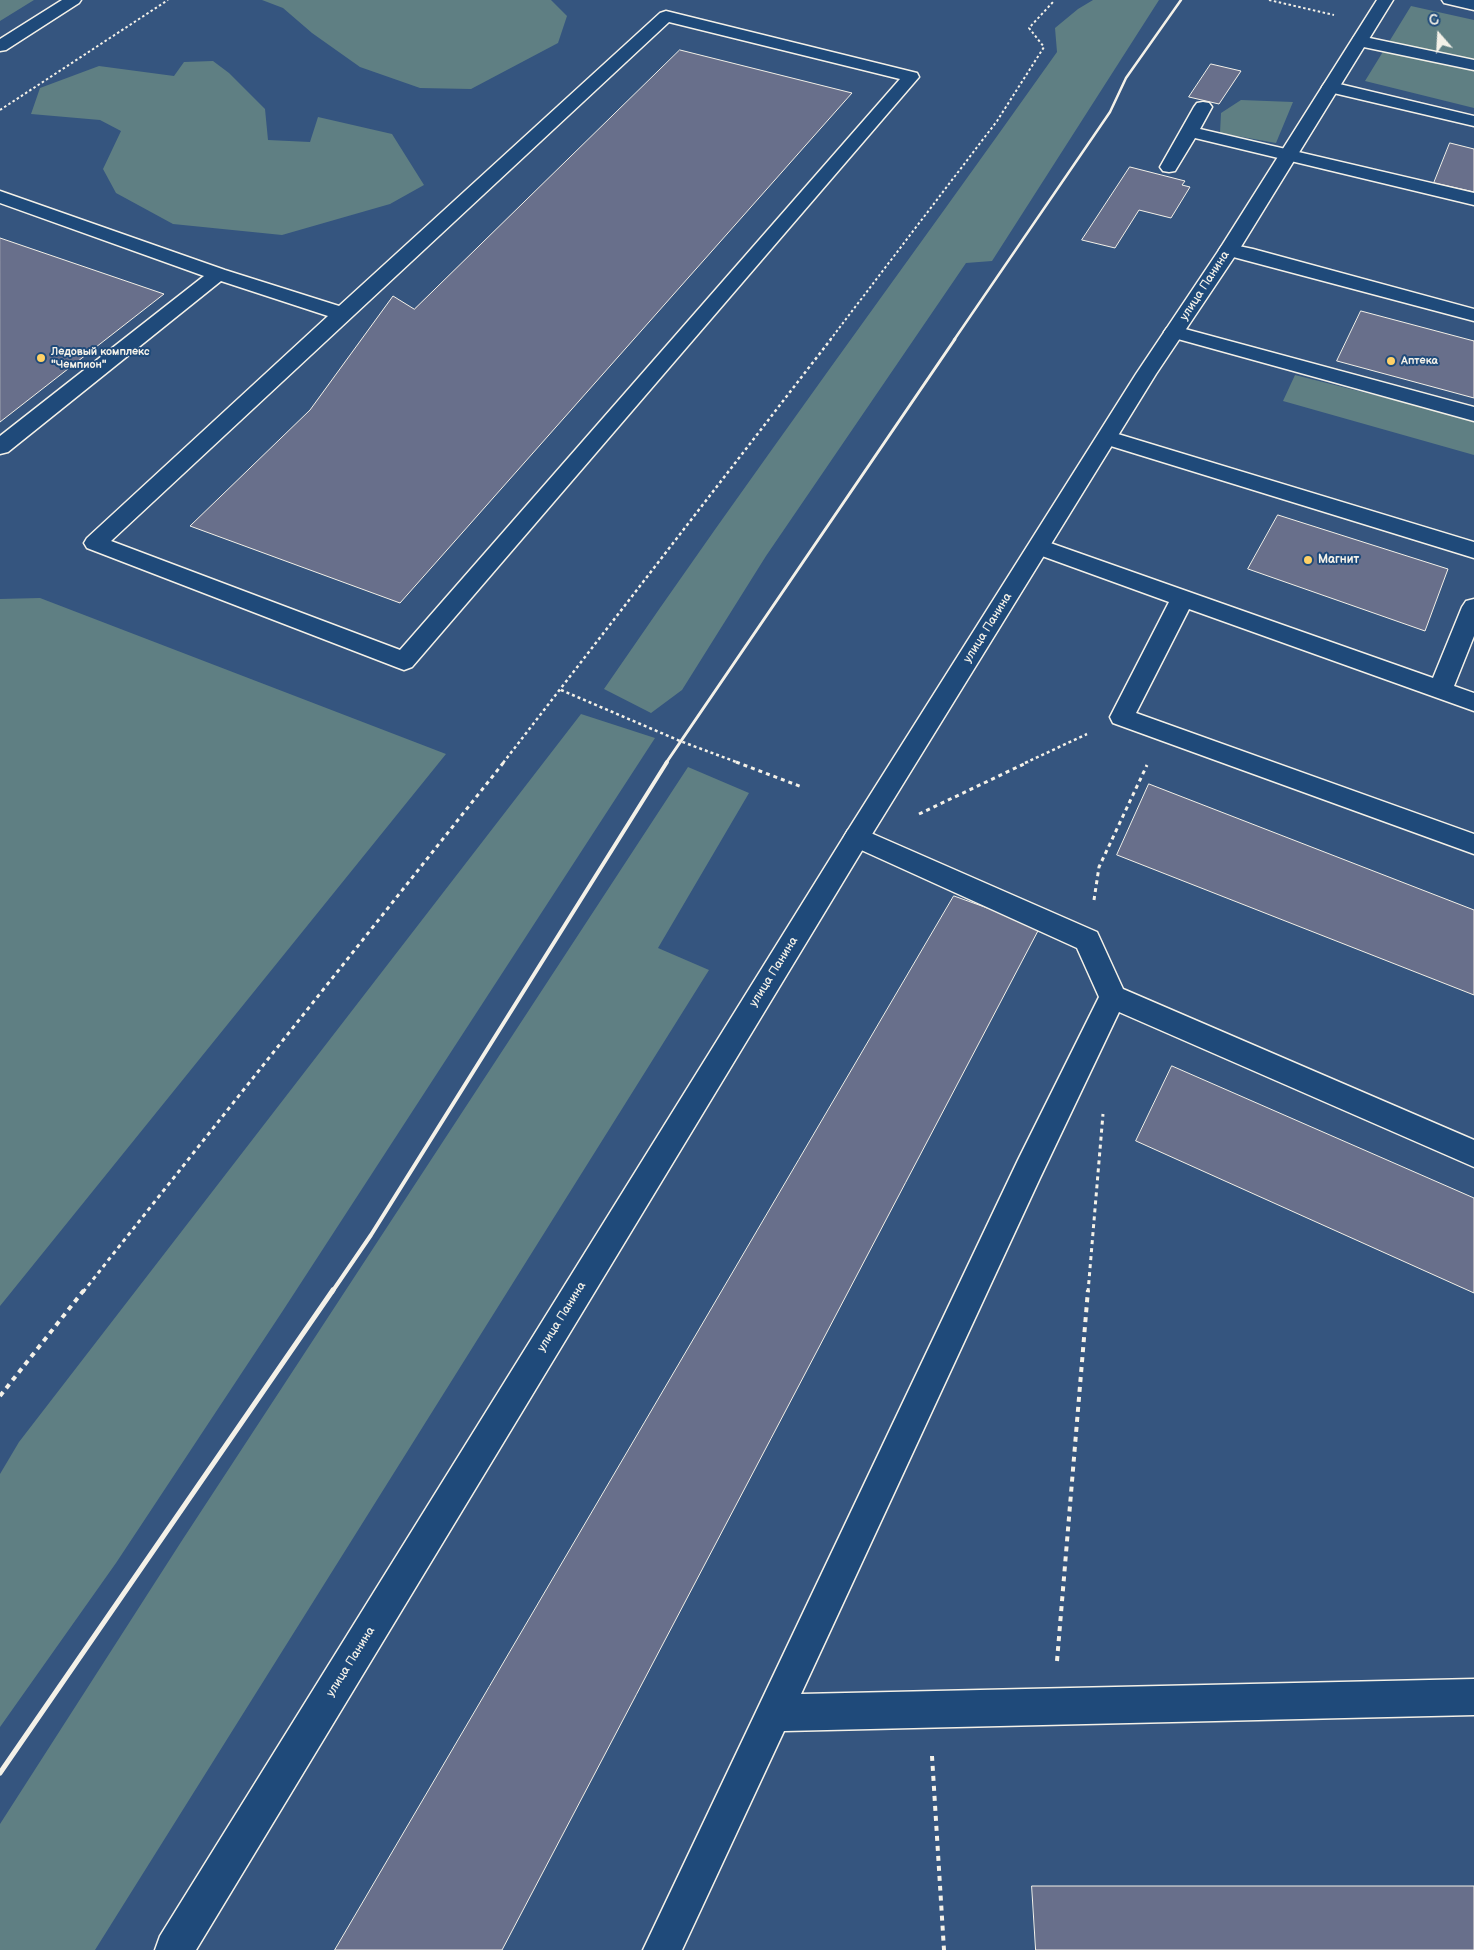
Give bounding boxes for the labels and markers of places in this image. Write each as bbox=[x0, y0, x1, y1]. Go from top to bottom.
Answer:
place label: Ледовый комплекс "Чемпион" bbox=[51, 345, 150, 371]
marker: Ледовый комплекс "Чемпион" bbox=[35, 352, 47, 364]
place label: Аптека bbox=[1401, 354, 1438, 368]
marker: Аптека bbox=[1385, 355, 1397, 367]
place label: Магнит bbox=[1318, 553, 1359, 567]
marker: Магнит bbox=[1302, 554, 1314, 566]

